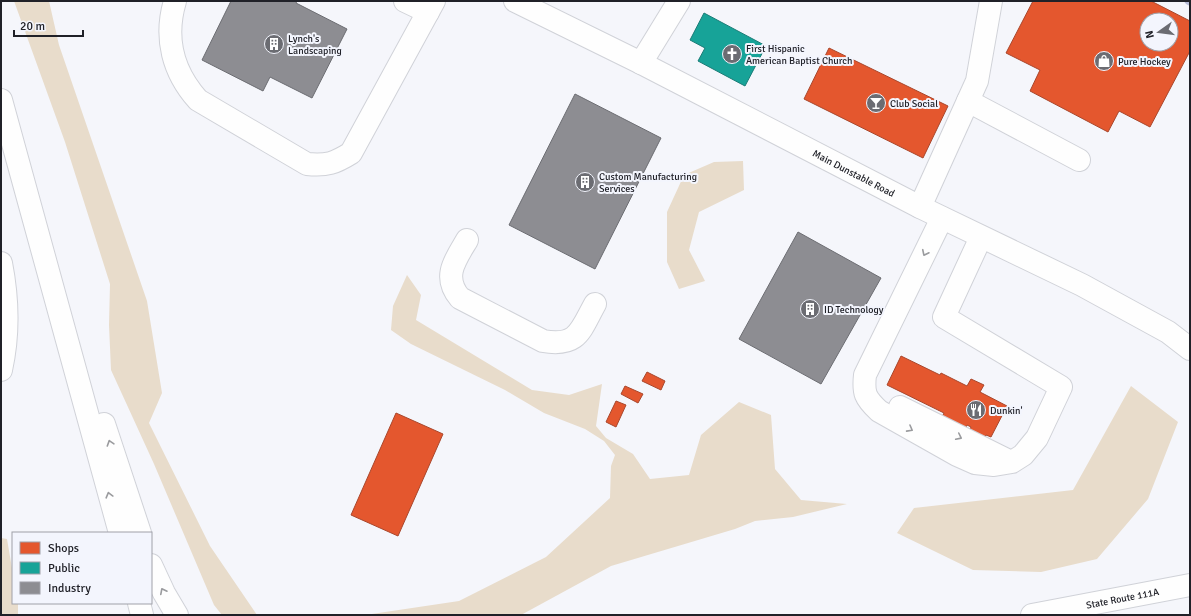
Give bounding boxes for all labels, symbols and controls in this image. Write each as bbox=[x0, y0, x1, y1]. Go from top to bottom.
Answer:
scale bar bbox=[14, 12, 83, 38]
north arrow bbox=[1139, 12, 1179, 52]
text: 20 m bbox=[20, 19, 45, 34]
text: N bbox=[1143, 29, 1157, 40]
building icon: Lynch's Landscaping bbox=[263, 33, 285, 55]
place label: Lynch's Landscaping bbox=[288, 33, 342, 57]
church icon: First Hispanic American Baptist Church bbox=[721, 43, 743, 65]
place label: First Hispanic American Baptist Church bbox=[746, 43, 852, 67]
shop icon: Pure Hockey bbox=[1093, 50, 1115, 72]
place label: Pure Hockey bbox=[1118, 56, 1171, 68]
bar icon: Club Social bbox=[865, 92, 887, 114]
place label: Club Social bbox=[890, 98, 938, 110]
street label: Main Dunstable Road bbox=[810, 148, 897, 200]
building icon: Custom Manufacturing Services bbox=[574, 171, 596, 193]
place label: Custom Manufacturing Services bbox=[599, 171, 697, 195]
one-way arrow bbox=[922, 249, 930, 256]
building icon: ID Technology bbox=[799, 298, 821, 320]
place label: ID Technology bbox=[824, 304, 884, 316]
restaurant icon: Dunkin' bbox=[965, 399, 987, 421]
place label: Dunkin' bbox=[990, 405, 1023, 417]
one-way arrow bbox=[906, 424, 913, 431]
one-way arrow bbox=[955, 432, 962, 440]
one-way arrow bbox=[107, 439, 115, 446]
one-way arrow bbox=[106, 492, 114, 499]
legend bbox=[12, 532, 152, 604]
text: Shops bbox=[48, 541, 79, 556]
text: Public bbox=[48, 561, 80, 576]
text: Industry bbox=[48, 581, 91, 596]
street label: State Route 111A bbox=[1085, 586, 1160, 612]
one-way arrow bbox=[160, 587, 168, 595]

